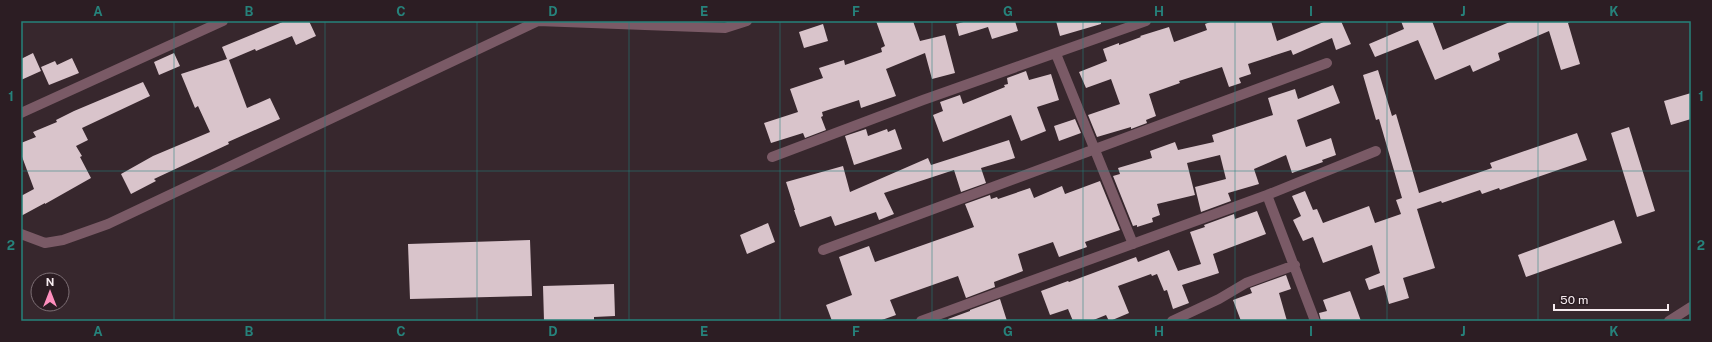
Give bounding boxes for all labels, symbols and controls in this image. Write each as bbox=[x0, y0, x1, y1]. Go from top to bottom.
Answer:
text: A bbox=[93, 4, 103, 19]
text: B bbox=[245, 4, 254, 19]
text: C bbox=[396, 4, 406, 19]
text: D bbox=[548, 4, 558, 19]
text: E bbox=[700, 4, 708, 19]
text: F bbox=[852, 4, 860, 19]
text: G bbox=[1003, 4, 1013, 19]
text: H bbox=[1154, 4, 1164, 19]
text: I bbox=[1309, 4, 1313, 19]
text: J bbox=[1460, 4, 1466, 19]
text: K bbox=[1609, 4, 1619, 19]
text: 1 bbox=[8, 89, 14, 104]
text: 1 bbox=[1698, 89, 1704, 104]
text: 2 bbox=[7, 238, 15, 253]
text: 2 bbox=[1697, 238, 1705, 253]
north arrow bbox=[30, 272, 70, 312]
text: N bbox=[46, 276, 54, 288]
scale bar bbox=[1554, 286, 1668, 312]
text: 50 m bbox=[1560, 293, 1588, 307]
text: A bbox=[93, 324, 103, 339]
text: B bbox=[245, 324, 254, 339]
text: C bbox=[396, 324, 406, 339]
text: D bbox=[548, 324, 558, 339]
text: E bbox=[700, 324, 708, 339]
text: F bbox=[852, 324, 860, 339]
text: G bbox=[1003, 324, 1013, 339]
text: H bbox=[1154, 324, 1164, 339]
text: I bbox=[1309, 324, 1313, 339]
text: J bbox=[1460, 324, 1466, 339]
text: K bbox=[1609, 324, 1619, 339]

